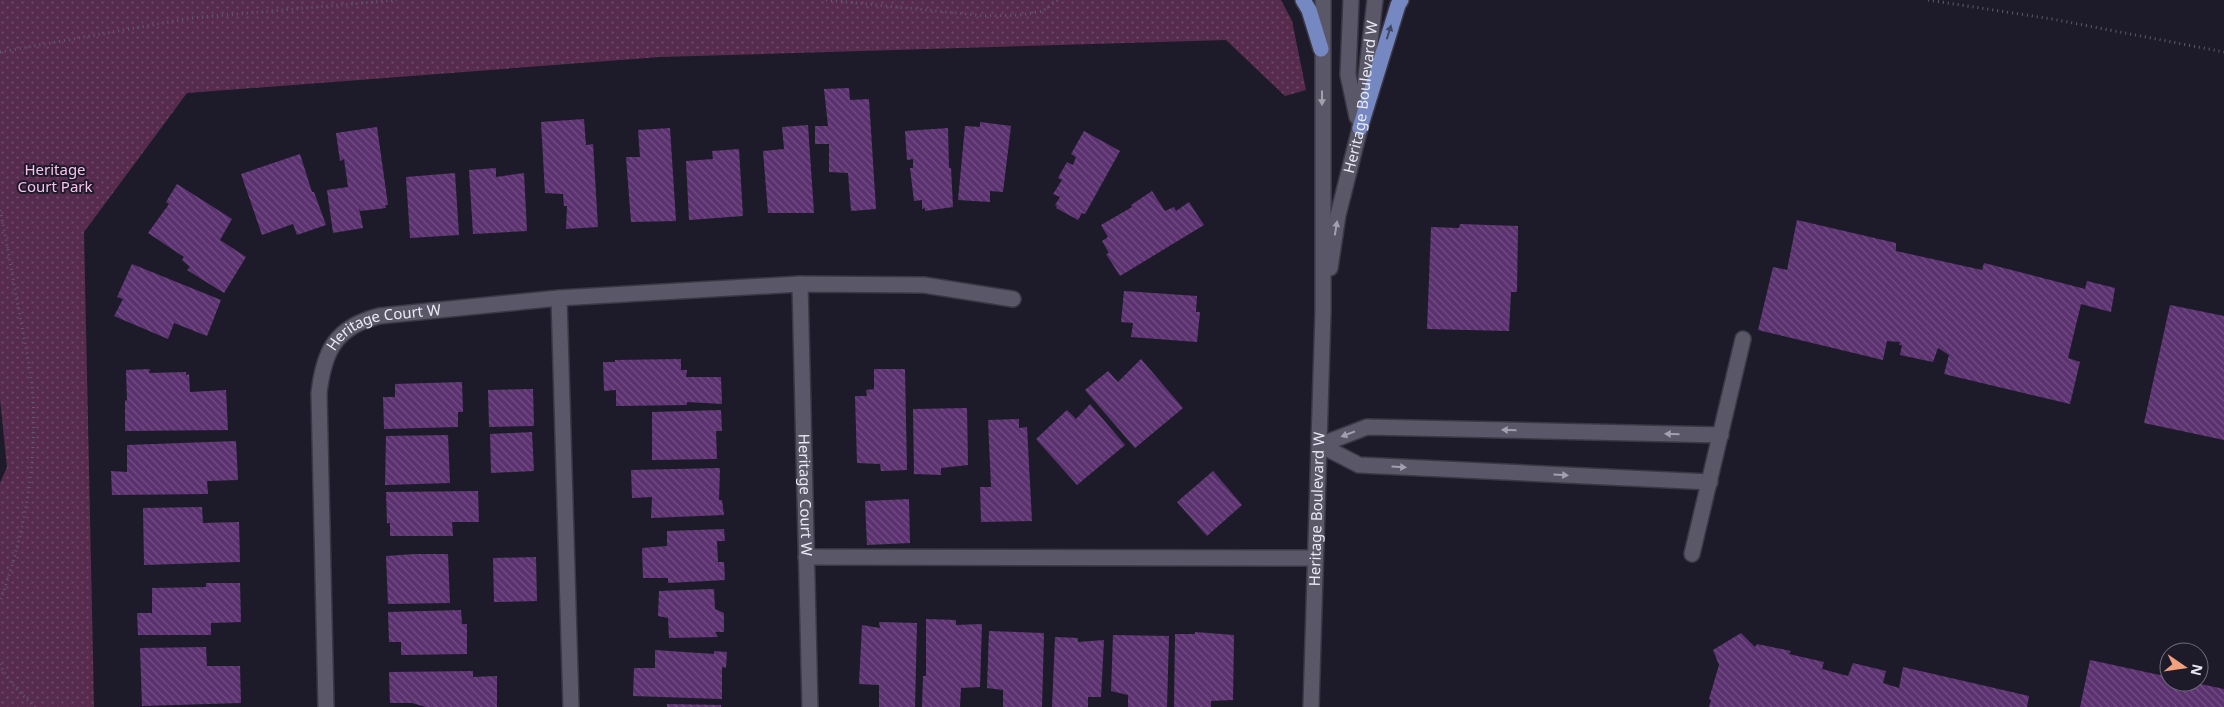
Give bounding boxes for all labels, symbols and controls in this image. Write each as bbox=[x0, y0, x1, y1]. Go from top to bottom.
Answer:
street label: Heritage Boulevard W bbox=[1338, 20, 1381, 175]
one-way arrow bbox=[1386, 24, 1394, 39]
one-way arrow bbox=[1318, 90, 1326, 106]
park label: Heritage Court Park bbox=[17, 159, 93, 196]
one-way arrow bbox=[1332, 220, 1340, 236]
street label: Heritage Court W bbox=[321, 299, 442, 354]
one-way arrow bbox=[1501, 426, 1517, 434]
one-way arrow bbox=[1664, 429, 1680, 437]
one-way arrow bbox=[1340, 430, 1355, 438]
street label: Heritage Boulevard W bbox=[1304, 432, 1328, 586]
street label: Heritage Court W bbox=[795, 433, 817, 556]
one-way arrow bbox=[1391, 464, 1407, 472]
one-way arrow bbox=[1553, 471, 1569, 479]
north arrow bbox=[2159, 642, 2209, 692]
text: N bbox=[2187, 662, 2208, 678]

